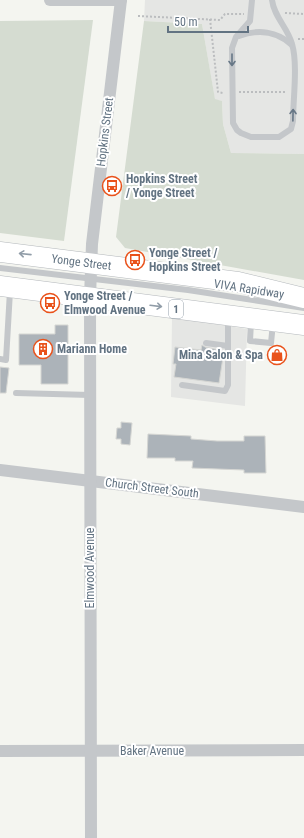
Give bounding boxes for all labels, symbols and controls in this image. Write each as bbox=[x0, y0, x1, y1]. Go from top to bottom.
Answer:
scale bar bbox=[168, 8, 248, 34]
text: 50 m bbox=[174, 15, 198, 29]
one-way arrow bbox=[228, 53, 236, 66]
street label: Hopkins Street bbox=[94, 96, 116, 167]
one-way arrow bbox=[289, 109, 297, 122]
place label: Hopkins Street / Yonge Street bbox=[126, 172, 198, 200]
bus stop icon: Hopkins Street / Yonge Street bbox=[101, 175, 123, 197]
place label: Yonge Street / Hopkins Street bbox=[149, 246, 221, 274]
bus stop icon: Yonge Street / Hopkins Street bbox=[124, 249, 146, 271]
one-way arrow bbox=[19, 251, 32, 258]
street label: Yonge Street bbox=[51, 252, 113, 273]
street label: VIVA Rapidway bbox=[213, 277, 285, 301]
place label: Yonge Street / Elmwood Avenue bbox=[64, 289, 146, 317]
bus stop icon: Yonge Street / Elmwood Avenue bbox=[39, 292, 61, 314]
road number: 1 bbox=[169, 300, 183, 318]
one-way arrow bbox=[149, 302, 162, 310]
building icon: Mariann Home bbox=[32, 338, 54, 360]
place label: Mariann Home bbox=[57, 342, 127, 356]
shop icon: Mina Salon & Spa bbox=[266, 344, 288, 366]
place label: Mina Salon & Spa bbox=[179, 348, 263, 362]
street label: Church Street South bbox=[104, 475, 200, 501]
street label: Elmwood Avenue bbox=[83, 527, 97, 608]
street label: Baker Avenue bbox=[120, 744, 184, 758]

